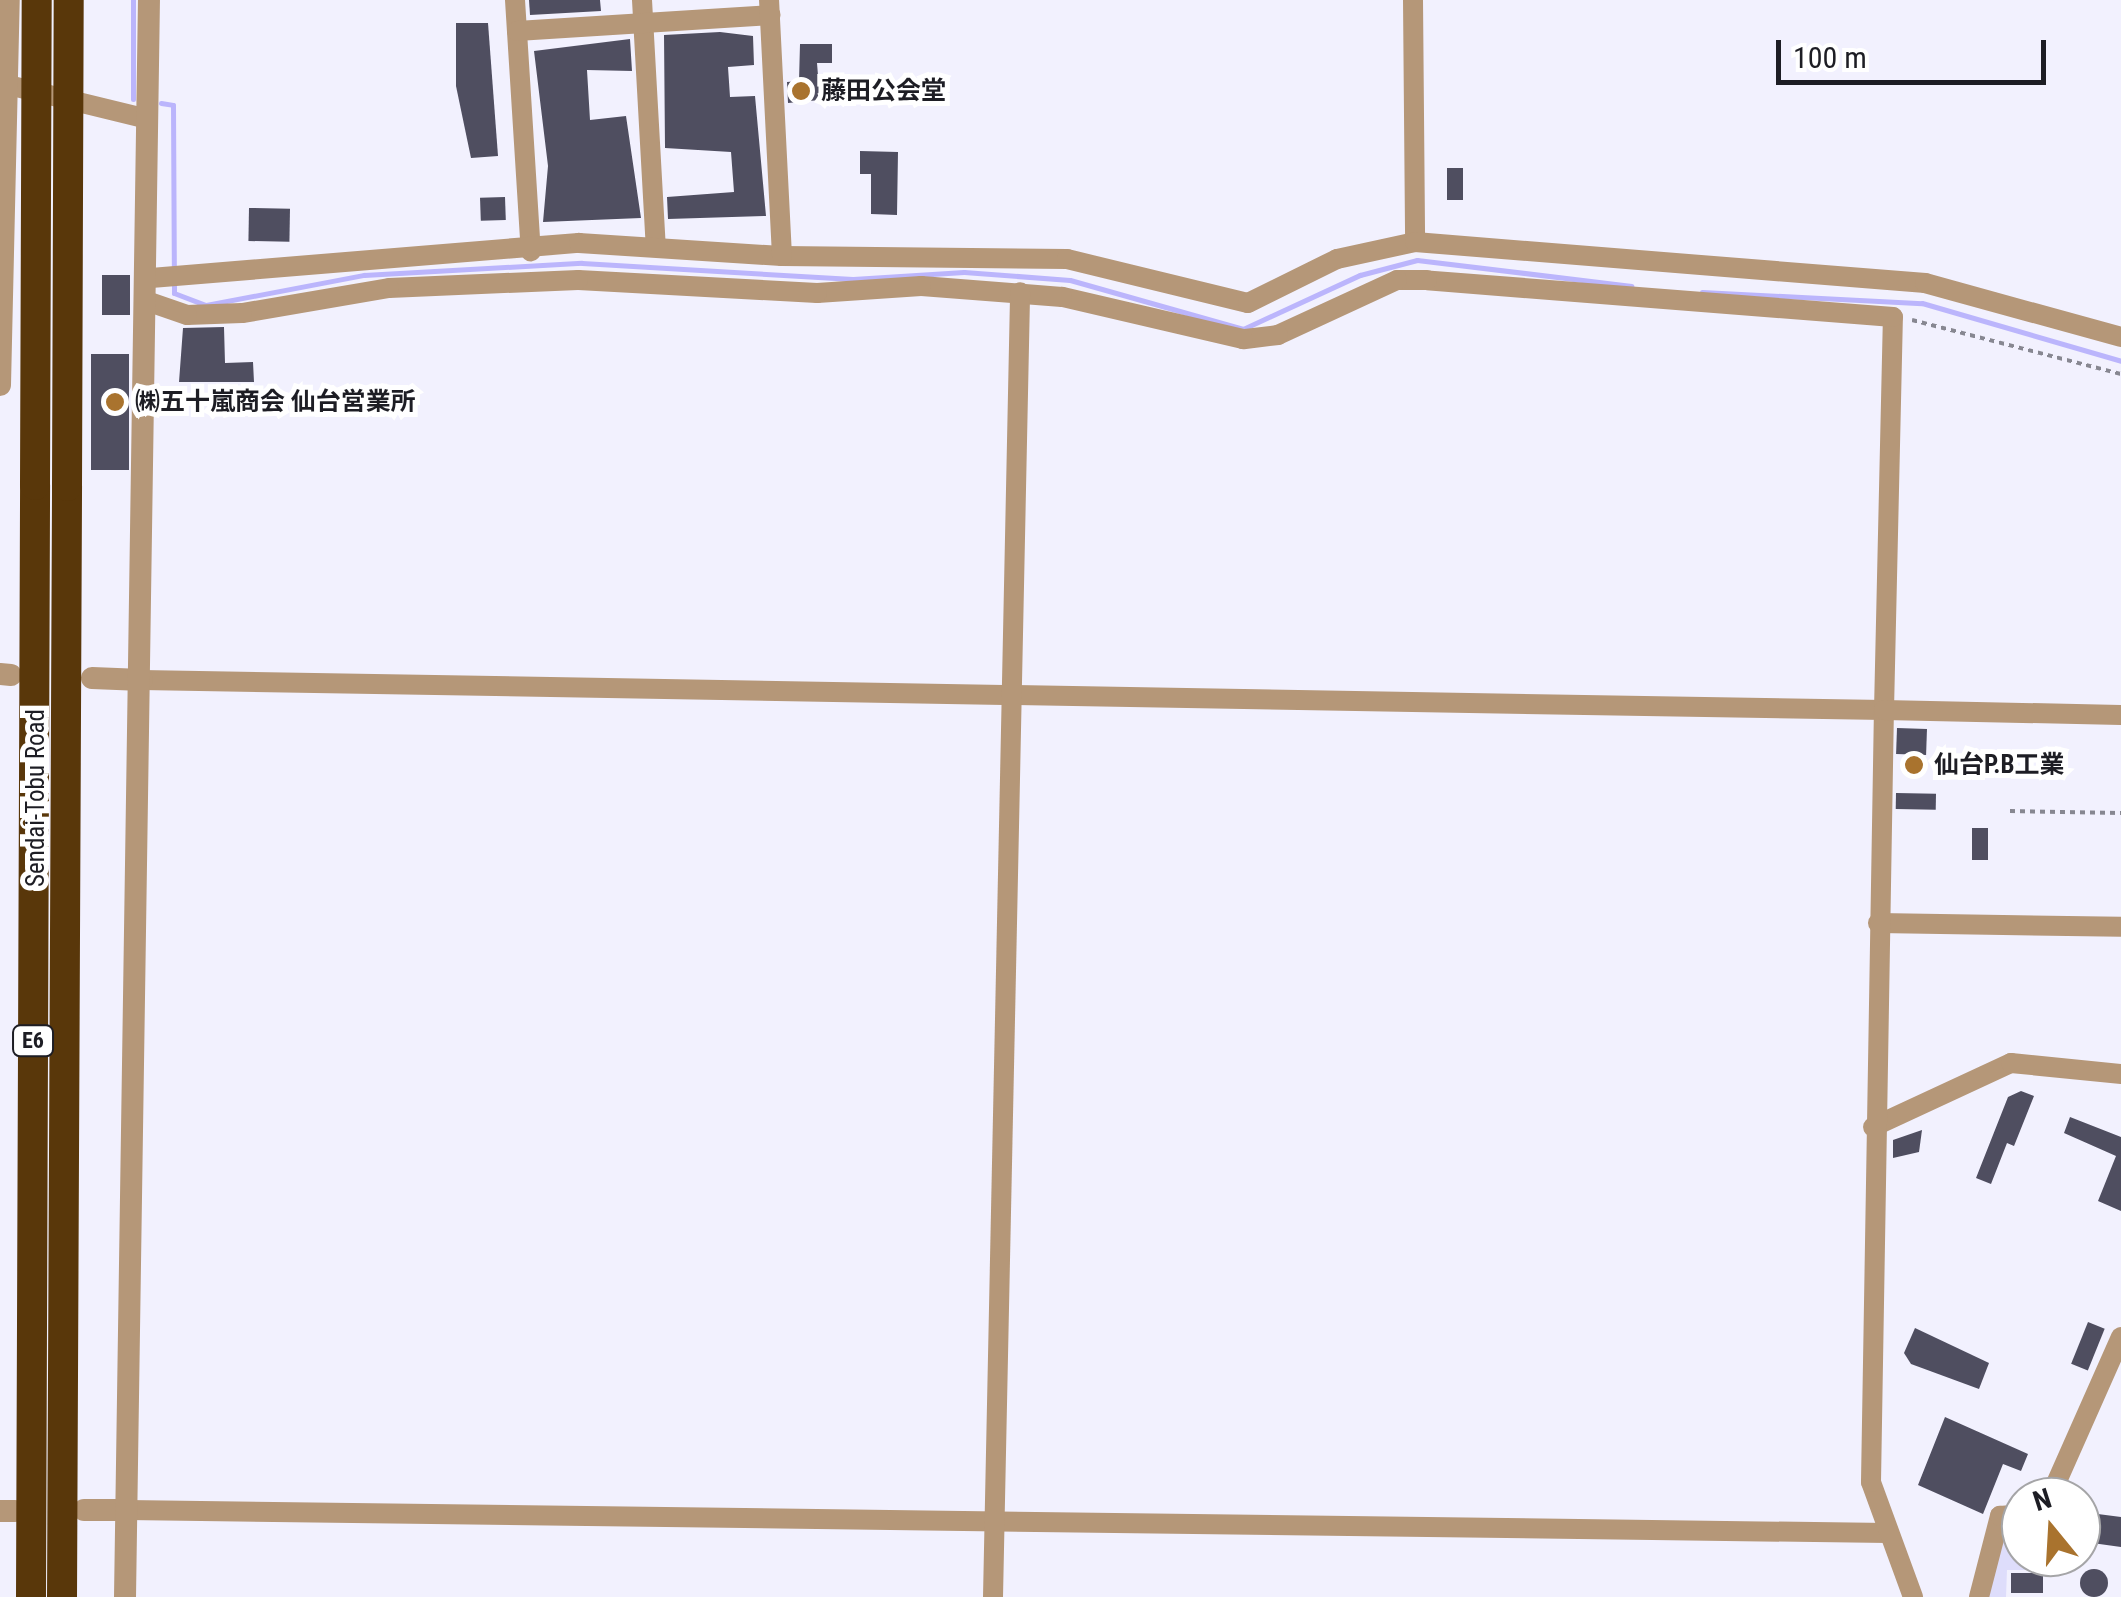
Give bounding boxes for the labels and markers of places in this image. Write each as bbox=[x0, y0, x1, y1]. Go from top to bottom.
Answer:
place label: 藤田公会堂 bbox=[821, 76, 946, 106]
marker: 藤田公会堂 bbox=[790, 80, 812, 102]
place label: ㈱五十嵐商会 仙台営業所 bbox=[135, 387, 416, 417]
marker: ㈱五十嵐商会 仙台営業所 bbox=[104, 391, 126, 413]
place label: 仙台P.B工業 bbox=[1934, 750, 2065, 780]
marker: 仙台P.B工業 bbox=[1903, 754, 1925, 776]

